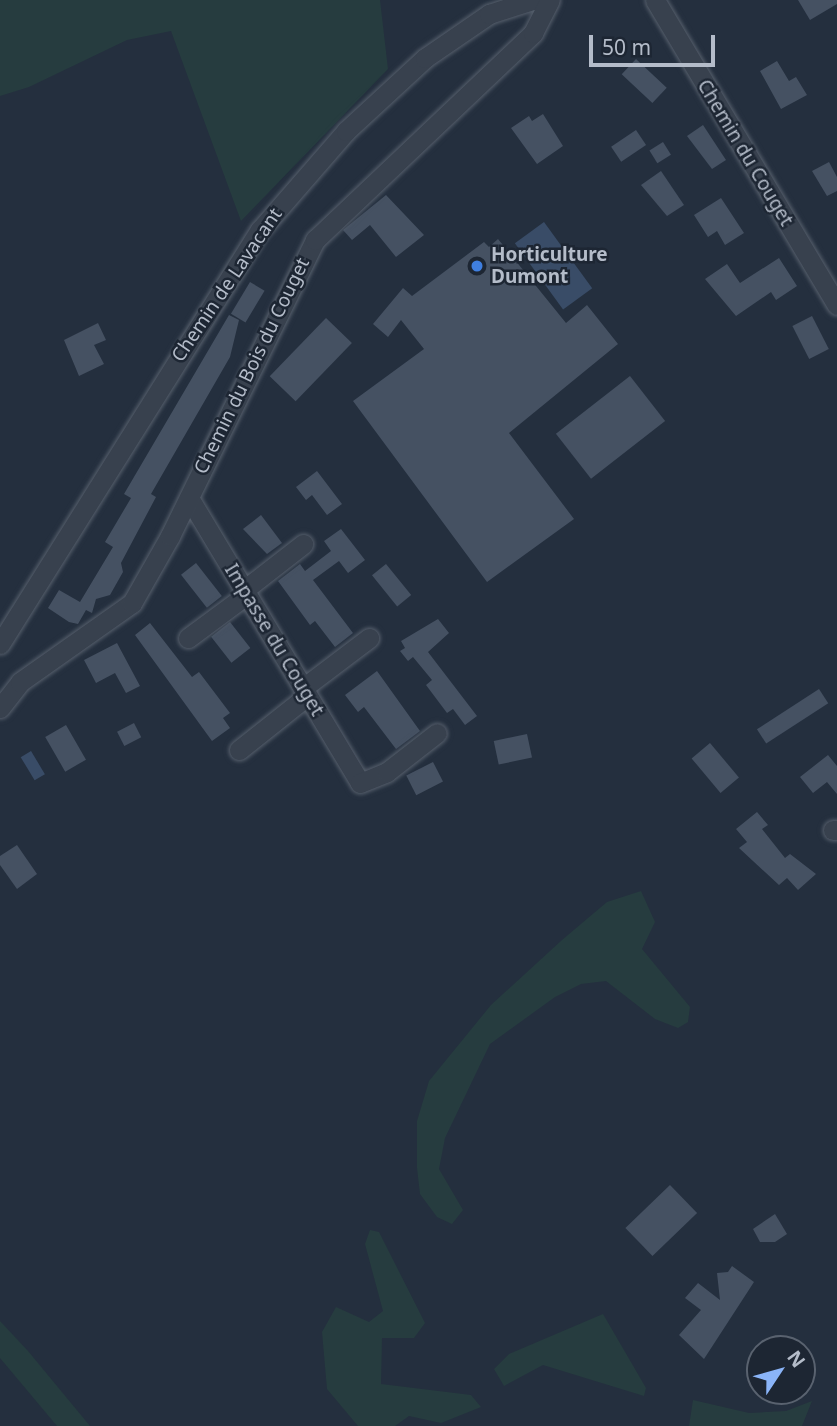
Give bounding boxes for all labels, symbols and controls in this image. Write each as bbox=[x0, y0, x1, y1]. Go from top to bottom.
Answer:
scale bar bbox=[592, 21, 718, 65]
text: 50 m bbox=[602, 33, 651, 61]
street label: Chemin du Couget bbox=[692, 76, 798, 230]
street label: Chemin de Lavacant bbox=[167, 204, 287, 366]
place label: Horticulture Dumont bbox=[491, 244, 608, 288]
street label: Chemin du Bois du Couget bbox=[190, 254, 314, 478]
marker: Horticulture Dumont bbox=[469, 258, 485, 274]
street label: Impasse du Couget bbox=[220, 560, 328, 720]
north arrow bbox=[746, 1335, 816, 1405]
text: N bbox=[781, 1345, 811, 1373]

